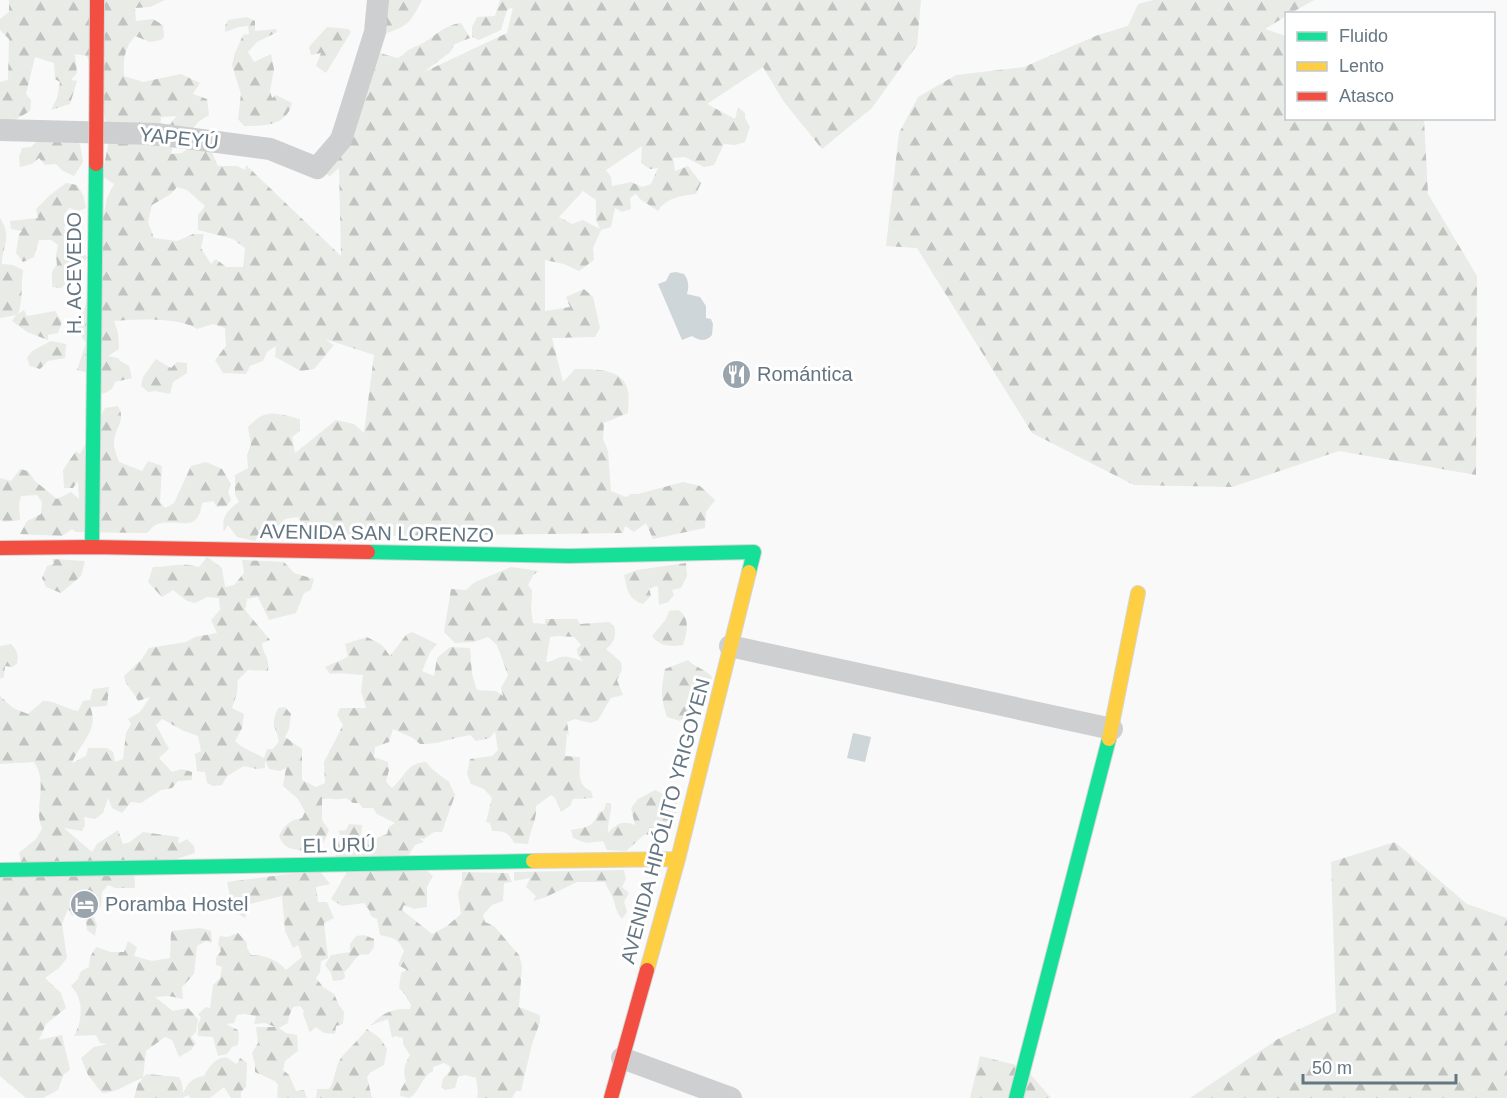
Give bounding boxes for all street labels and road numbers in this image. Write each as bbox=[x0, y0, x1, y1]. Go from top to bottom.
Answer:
street label: YAPEYÚ bbox=[138, 123, 220, 153]
street label: H. ACEVEDO bbox=[63, 212, 85, 334]
street label: AVENIDA SAN LORENZO bbox=[260, 520, 494, 546]
street label: AVENIDA HIPÓLITO YRIGOYEN bbox=[616, 676, 714, 966]
street label: EL URÚ bbox=[303, 833, 375, 857]

